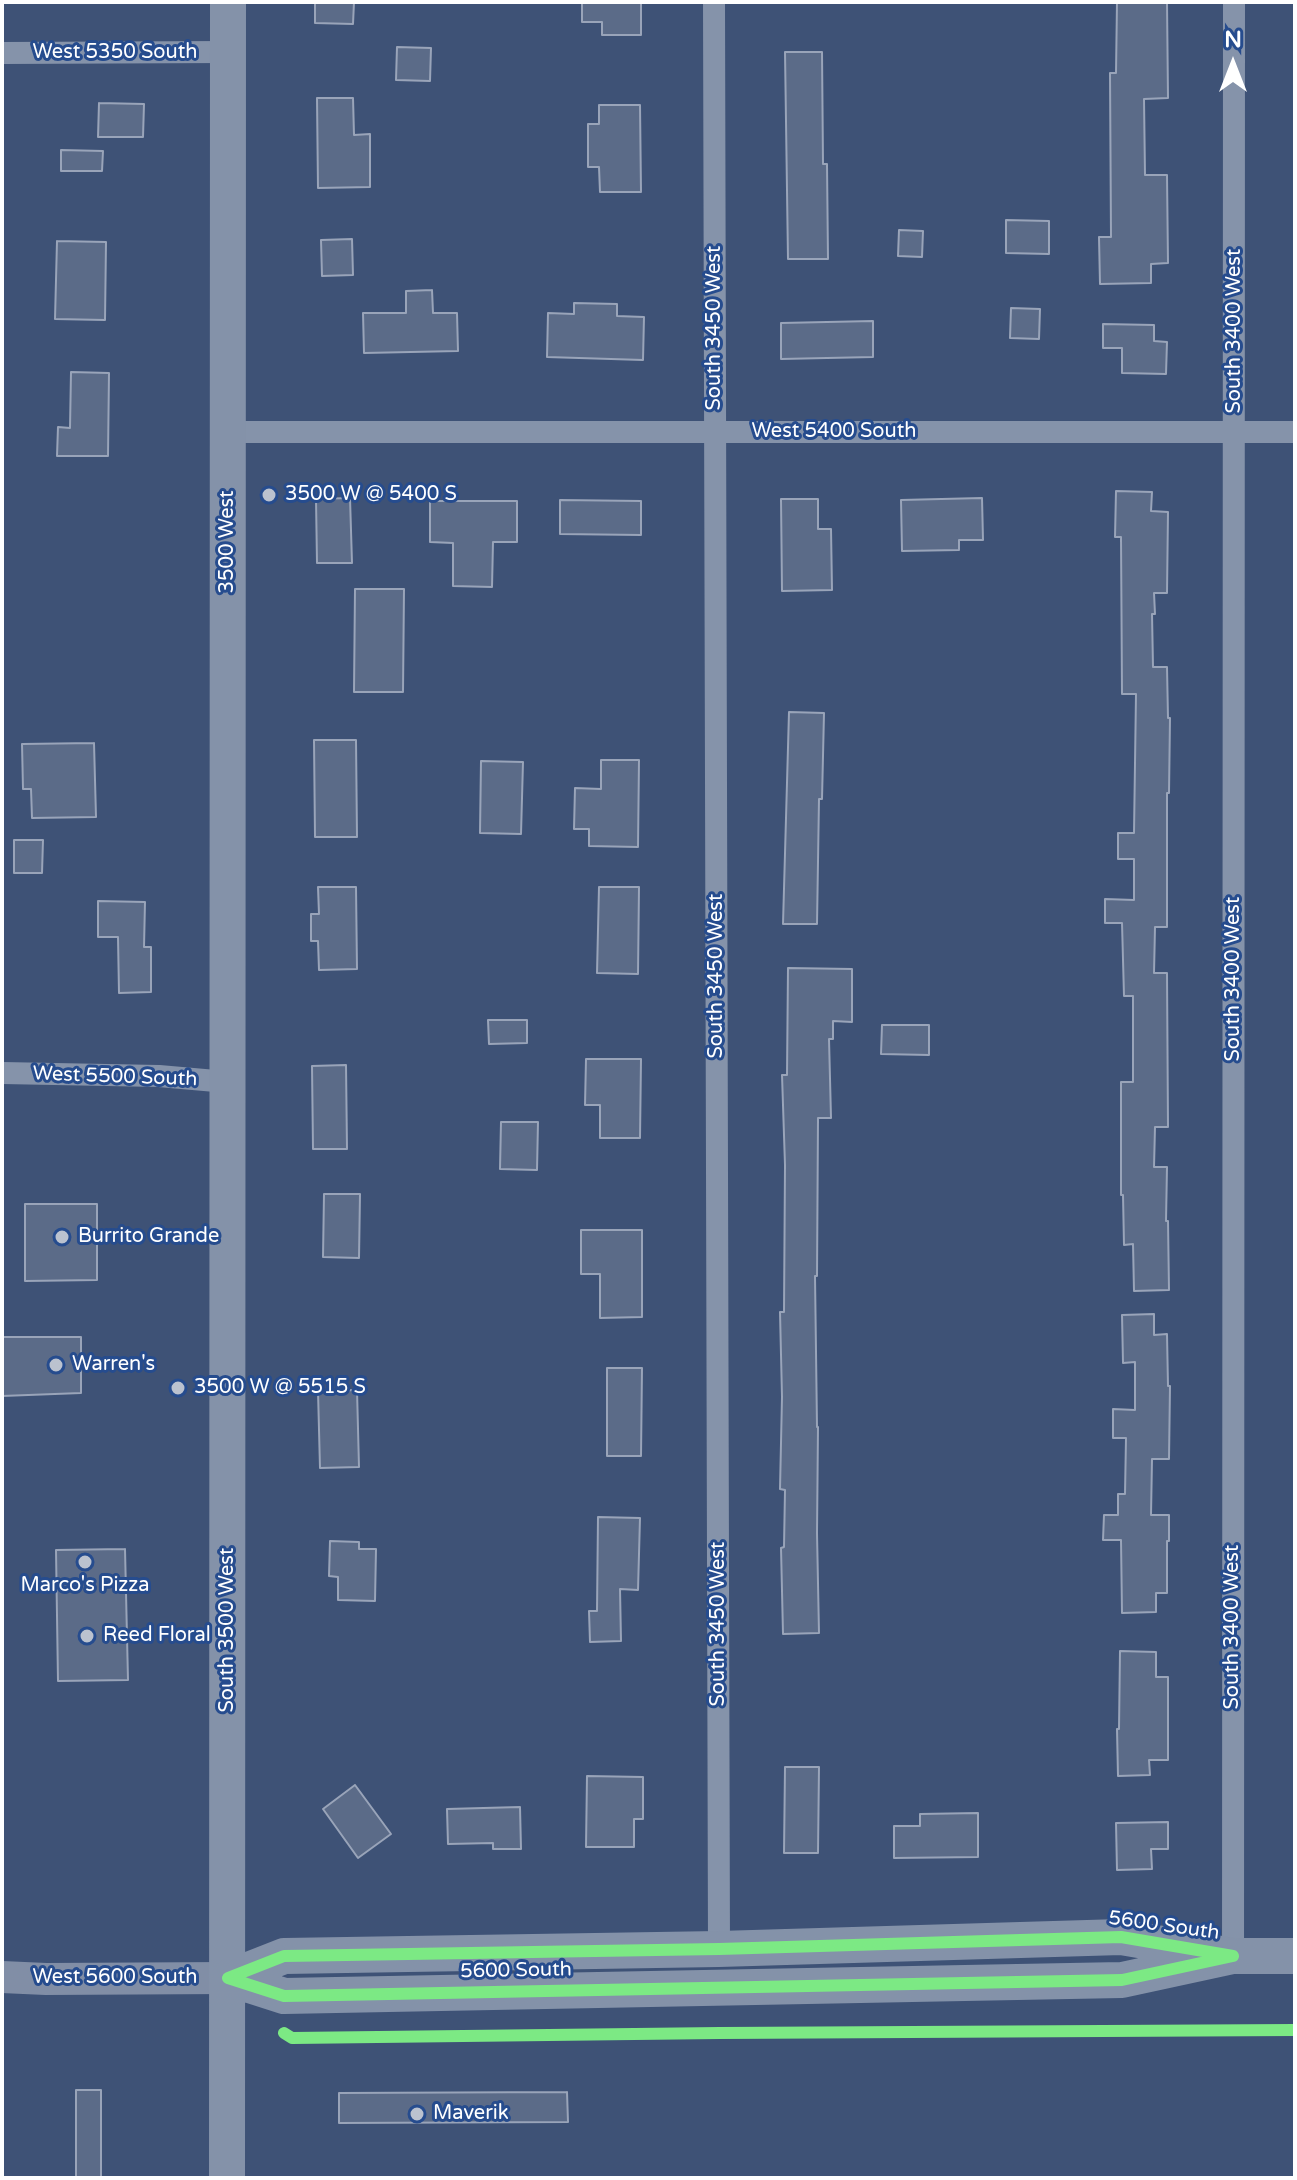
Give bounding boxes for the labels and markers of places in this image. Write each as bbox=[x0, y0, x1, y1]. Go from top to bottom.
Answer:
place label: 3500 W @ 5400 S bbox=[285, 483, 457, 507]
marker: 3500 W @ 5400 S bbox=[260, 486, 278, 504]
place label: Burrito Grande bbox=[78, 1225, 219, 1249]
marker: Burrito Grande bbox=[53, 1228, 71, 1246]
place label: Warren's bbox=[72, 1353, 155, 1377]
marker: Warren's bbox=[47, 1356, 65, 1374]
place label: 3500 W @ 5515 S bbox=[194, 1376, 366, 1400]
marker: 3500 W @ 5515 S bbox=[169, 1379, 187, 1397]
marker: Marco's Pizza bbox=[76, 1553, 94, 1571]
place label: Marco's Pizza bbox=[20, 1574, 150, 1598]
place label: Reed Floral bbox=[103, 1624, 211, 1648]
marker: Reed Floral bbox=[78, 1627, 96, 1645]
place label: Maverik bbox=[433, 2102, 509, 2126]
marker: Maverik bbox=[408, 2105, 426, 2123]

